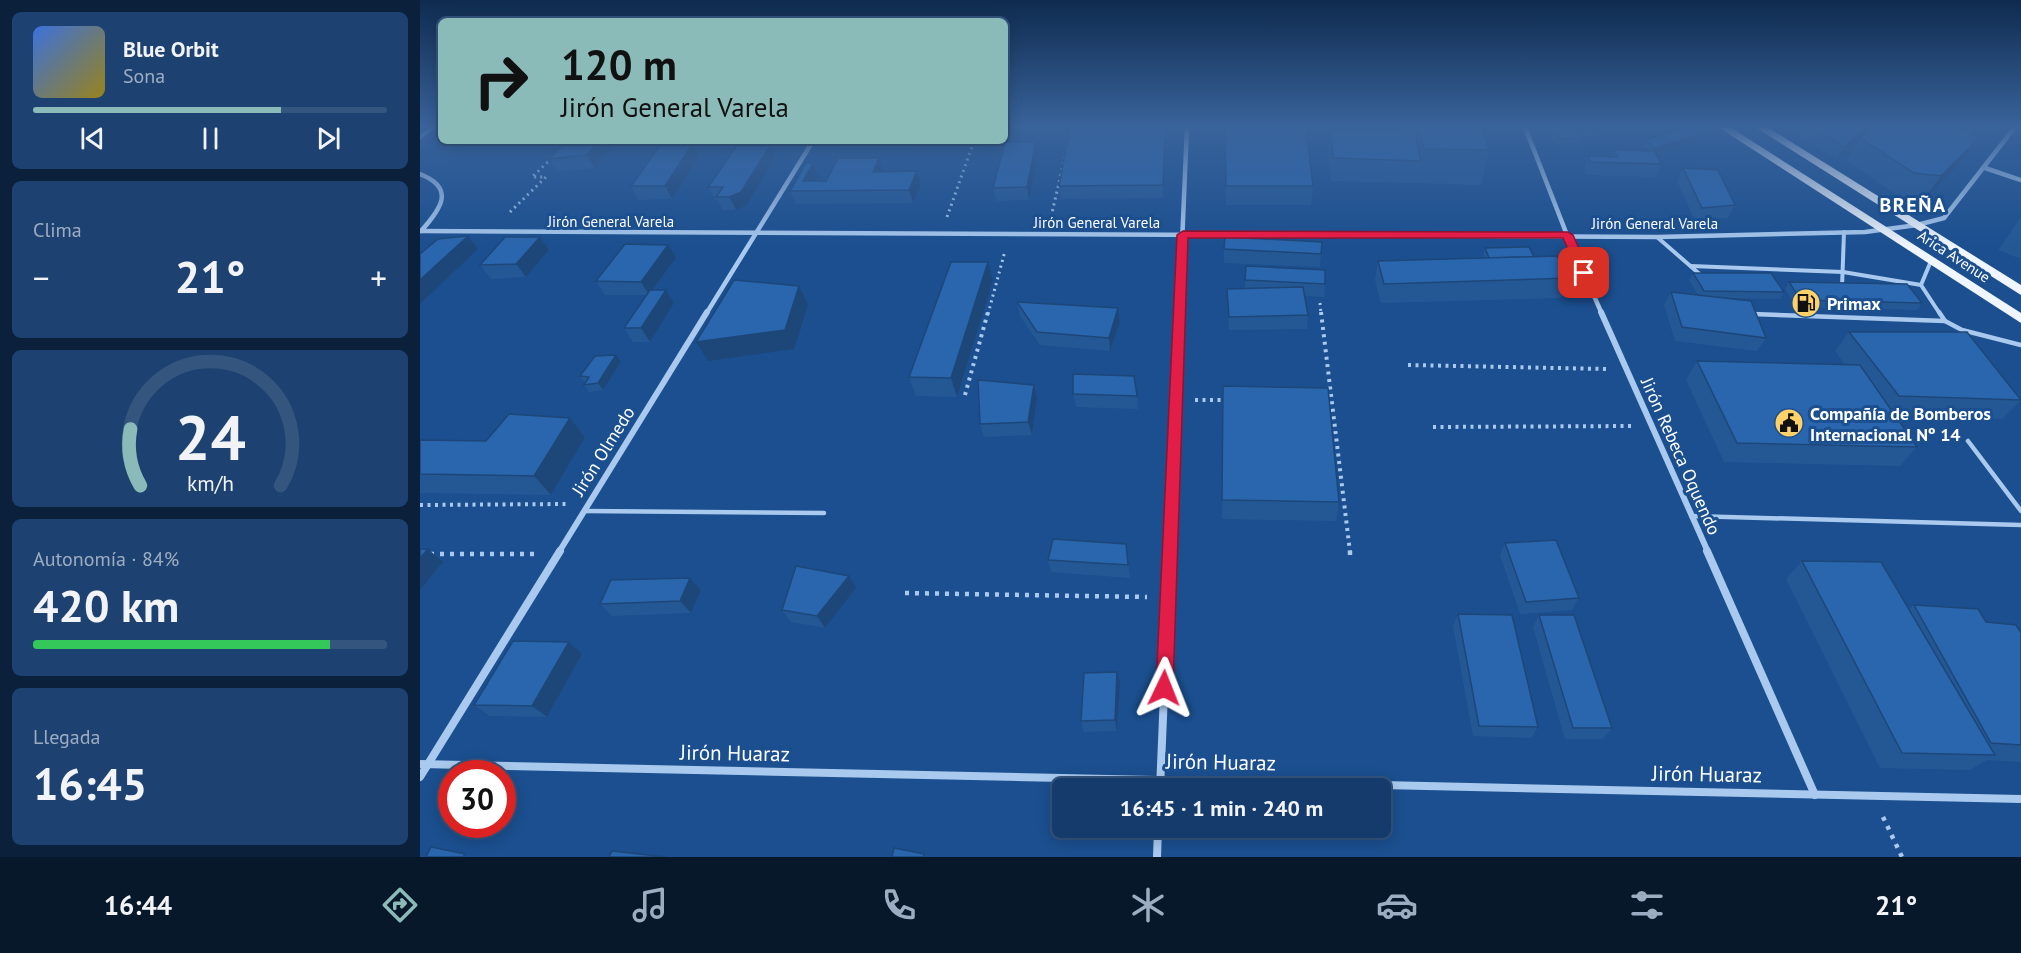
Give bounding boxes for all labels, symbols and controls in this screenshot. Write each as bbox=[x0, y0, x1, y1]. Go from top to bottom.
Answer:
text: Blue Orbit bbox=[123, 35, 219, 63]
text: 120 m bbox=[561, 37, 677, 92]
icon: right bbox=[462, 42, 540, 120]
text: Sona bbox=[123, 63, 165, 89]
text: Jirón General Varela bbox=[561, 90, 789, 124]
icon: previous bbox=[76, 122, 109, 155]
icon: pause bbox=[194, 122, 227, 155]
icon: next bbox=[312, 122, 345, 155]
district label: BREÑA bbox=[1879, 192, 1947, 218]
street label: Jirón General Varela bbox=[547, 212, 674, 231]
street label: Jirón General Varela bbox=[1033, 213, 1160, 232]
street label: Jirón General Varela bbox=[1591, 214, 1718, 233]
text: Clima bbox=[33, 217, 82, 243]
street label: Arica Avenue bbox=[1914, 226, 1994, 286]
text: 21° bbox=[175, 247, 245, 305]
pin bbox=[1558, 247, 1609, 298]
text: − bbox=[33, 256, 50, 299]
text: + bbox=[370, 256, 387, 299]
icon: arrive bbox=[1567, 256, 1600, 289]
fuel station icon: Primax bbox=[1790, 287, 1822, 319]
place label: Primax bbox=[1827, 292, 1881, 315]
street label: Jirón Rebeca Oquendo bbox=[1636, 373, 1726, 538]
text: 24 bbox=[175, 396, 245, 477]
street label: Jirón Olmedo bbox=[566, 402, 640, 501]
place label: Compañía de Bomberos Internacional Nº 14 bbox=[1810, 402, 1991, 446]
public building icon: Compañía de Bomberos Internacional Nº 14 bbox=[1773, 407, 1805, 439]
text: km/h bbox=[186, 469, 233, 497]
text: Autonomía · 84% bbox=[33, 546, 179, 572]
text: 420 km bbox=[33, 576, 179, 634]
position arrow bbox=[1132, 656, 1196, 720]
text: Llegada bbox=[33, 724, 100, 750]
street label: Jirón Huaraz bbox=[679, 739, 790, 767]
street label: Jirón Huaraz bbox=[1165, 748, 1276, 776]
text: 16:45 bbox=[33, 754, 147, 812]
speed limit sign: 30 bbox=[438, 760, 516, 838]
street label: Jirón Huaraz bbox=[1651, 760, 1762, 788]
text: 16:45 · 1 min · 240 m bbox=[1120, 794, 1323, 822]
icon: directions bbox=[379, 884, 421, 926]
icon: music bbox=[629, 884, 671, 926]
icon: phone bbox=[878, 884, 920, 926]
icon: climate bbox=[1127, 884, 1169, 926]
icon: car bbox=[1376, 884, 1418, 926]
icon: filters bbox=[1626, 884, 1668, 926]
text: 16:44 bbox=[104, 888, 172, 922]
text: 21° bbox=[1875, 888, 1917, 922]

